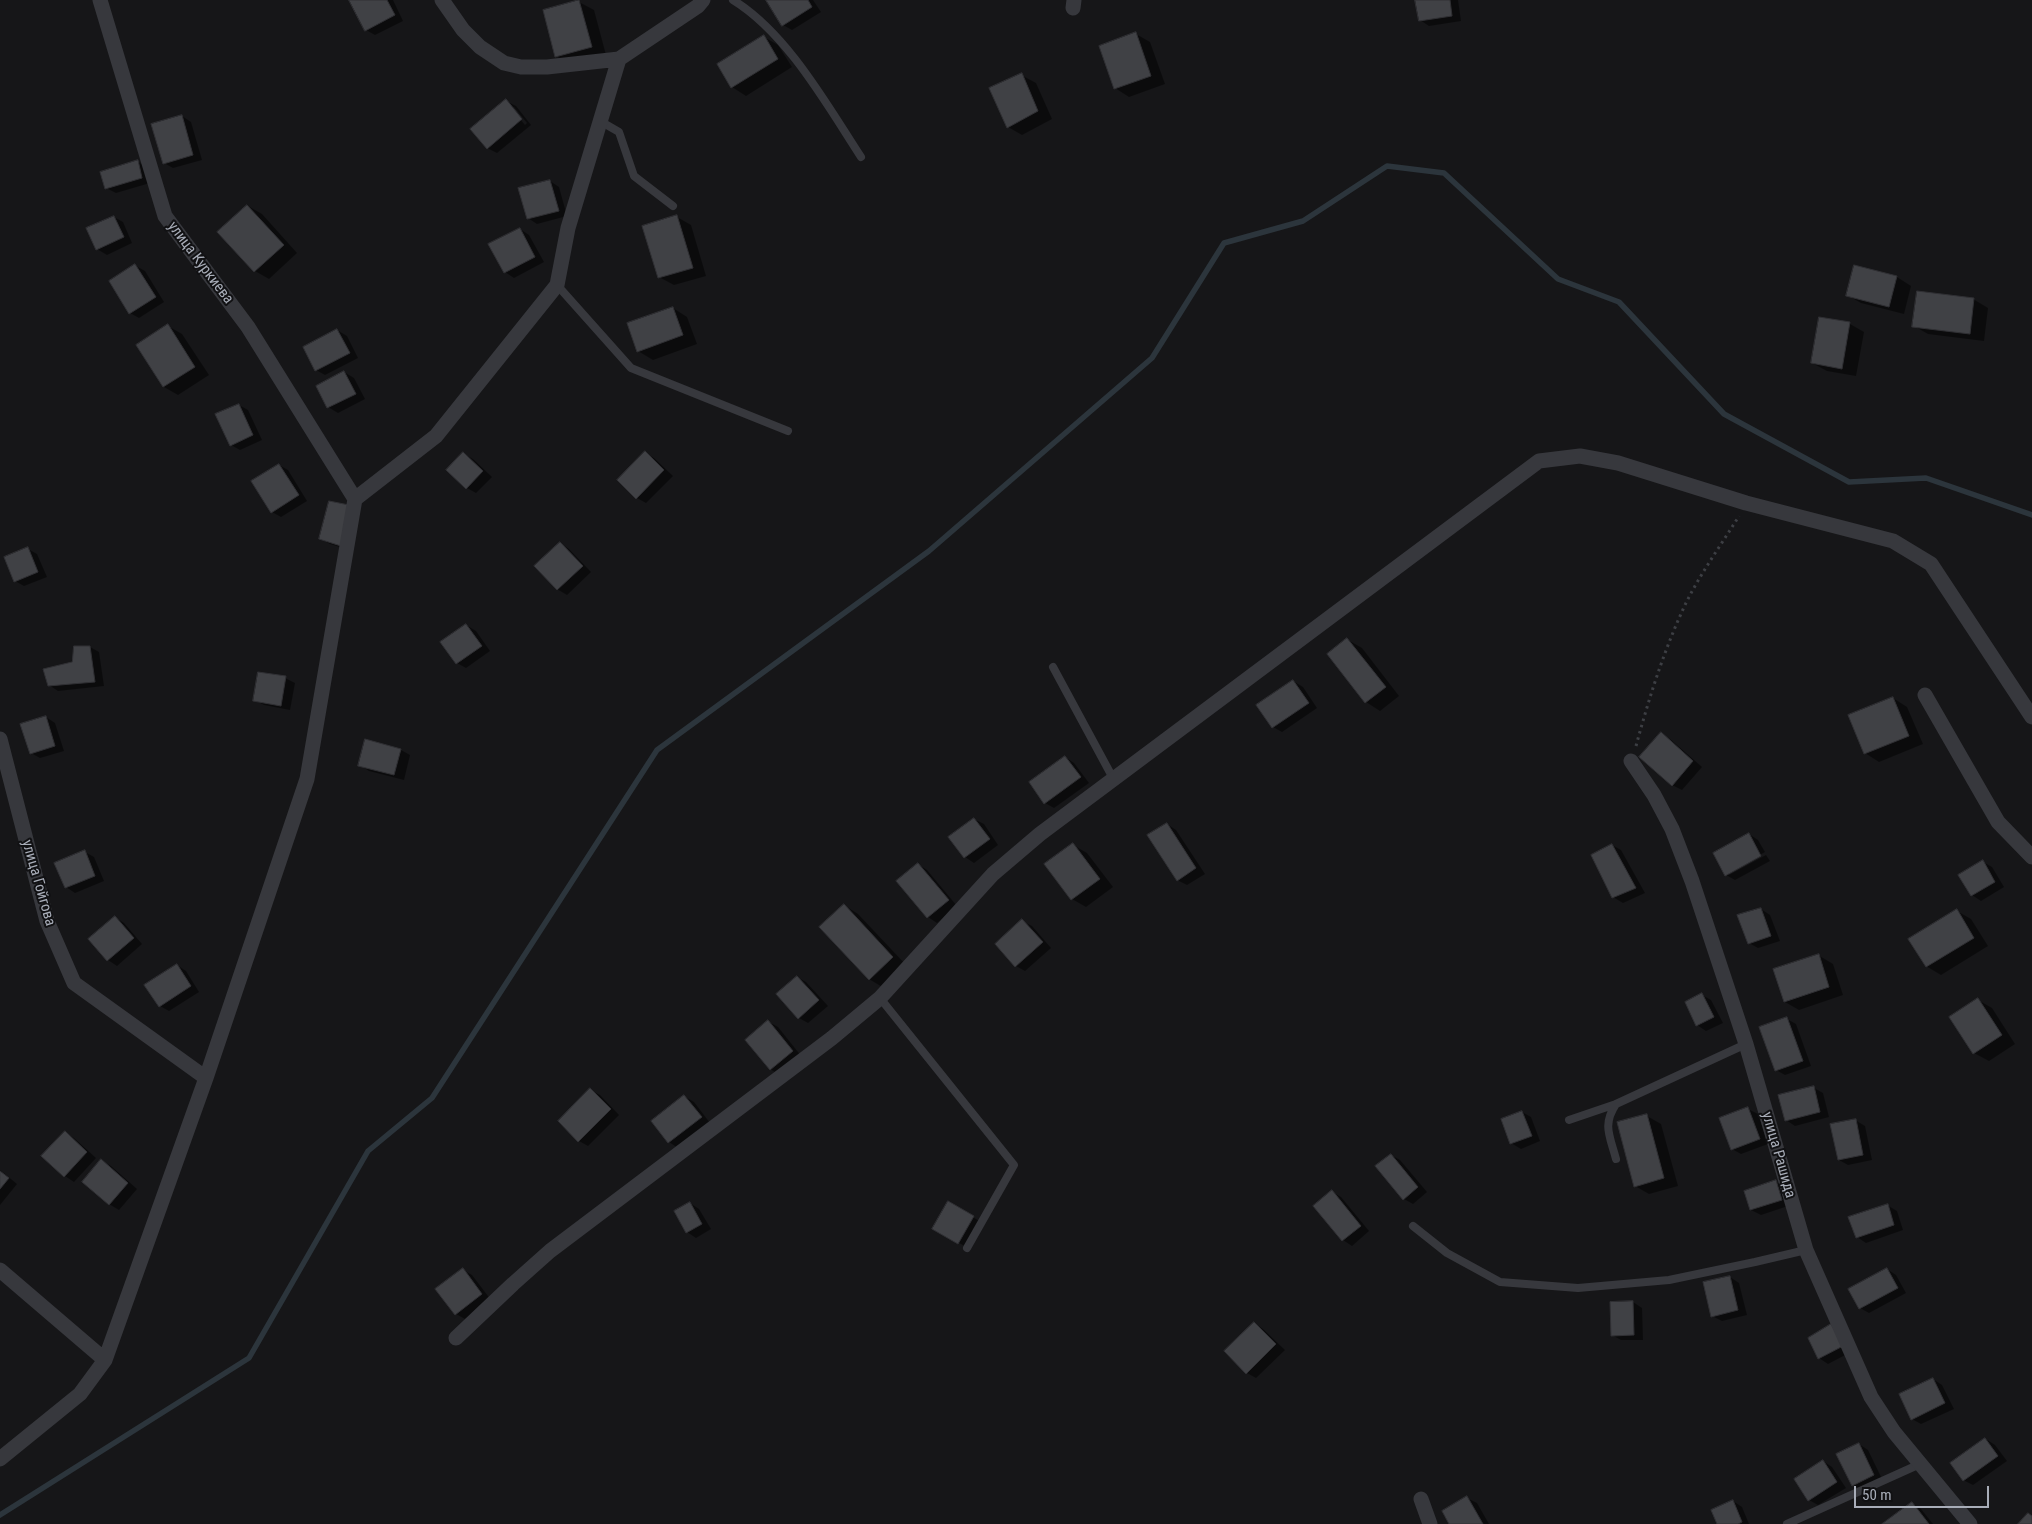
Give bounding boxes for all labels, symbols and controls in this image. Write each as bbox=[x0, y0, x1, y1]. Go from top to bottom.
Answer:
street label: улица Куркиева bbox=[163, 218, 237, 308]
street label: улица Гойгова bbox=[17, 838, 59, 928]
street label: улица Рашида bbox=[1757, 1110, 1799, 1200]
scale bar bbox=[1857, 1476, 1992, 1508]
text: 50 m bbox=[1862, 1486, 1892, 1504]

